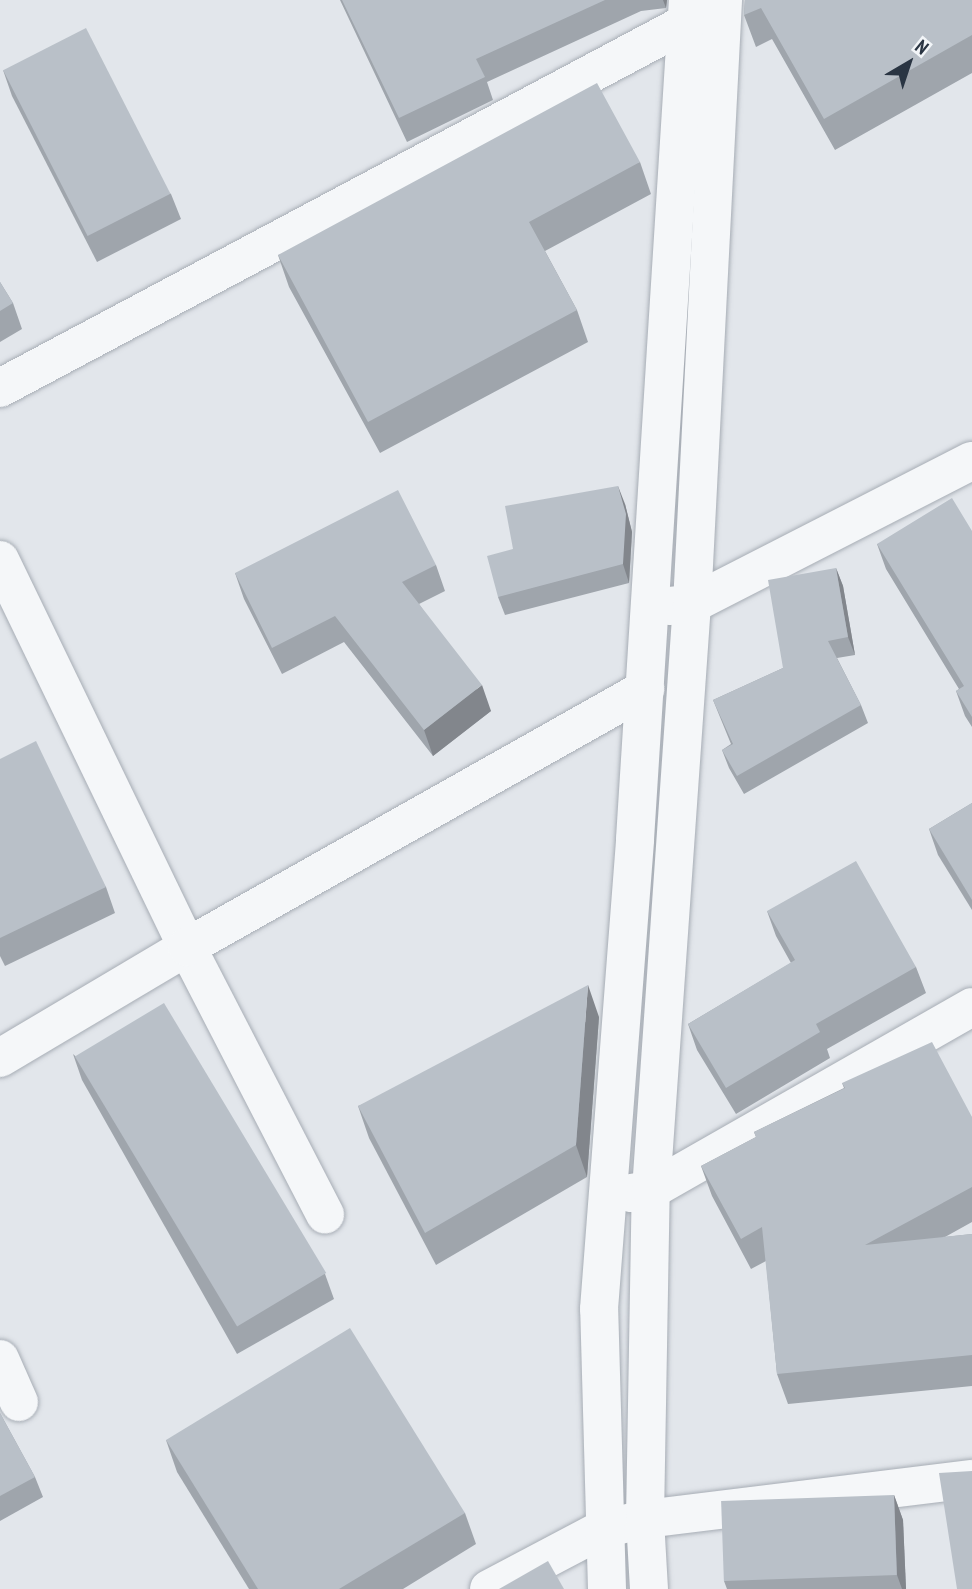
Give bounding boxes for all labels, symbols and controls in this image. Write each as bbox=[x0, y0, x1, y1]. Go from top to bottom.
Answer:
north arrow bbox=[874, 28, 944, 98]
text: N bbox=[911, 34, 934, 59]

